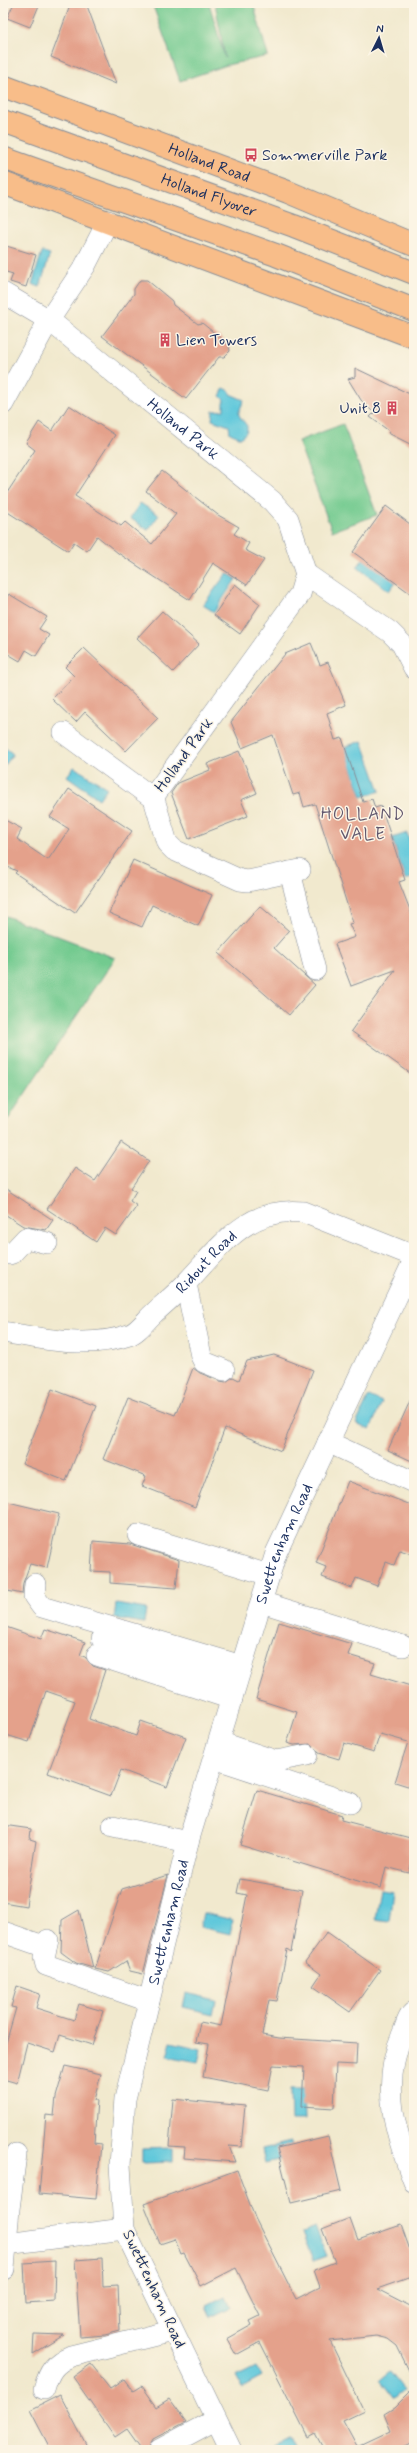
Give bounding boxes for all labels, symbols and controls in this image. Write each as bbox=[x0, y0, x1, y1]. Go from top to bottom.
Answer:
north arrow bbox=[359, 18, 399, 58]
text: N bbox=[376, 22, 384, 36]
street label: Holland Road bbox=[165, 138, 253, 187]
place label: Sommerville Park bbox=[262, 145, 387, 166]
bus stop icon: Sommerville Park bbox=[243, 147, 259, 163]
street label: Holland Flyover bbox=[158, 168, 260, 222]
place label: Lien Towers bbox=[176, 330, 257, 351]
building icon: Lien Towers bbox=[157, 332, 173, 348]
street label: Holland Park bbox=[143, 393, 224, 464]
place label: Unit 8 bbox=[339, 398, 381, 419]
building icon: Unit 8 bbox=[384, 400, 400, 416]
street label: Holland Park bbox=[150, 714, 218, 796]
district label: HOLLAND VALE bbox=[321, 803, 405, 845]
street label: Ridout Road bbox=[171, 1225, 241, 1298]
street label: Swettenham Road bbox=[251, 1480, 318, 1607]
street label: Swettenham Road bbox=[143, 1857, 194, 1987]
street label: Swettenham Road bbox=[117, 2226, 191, 2352]

